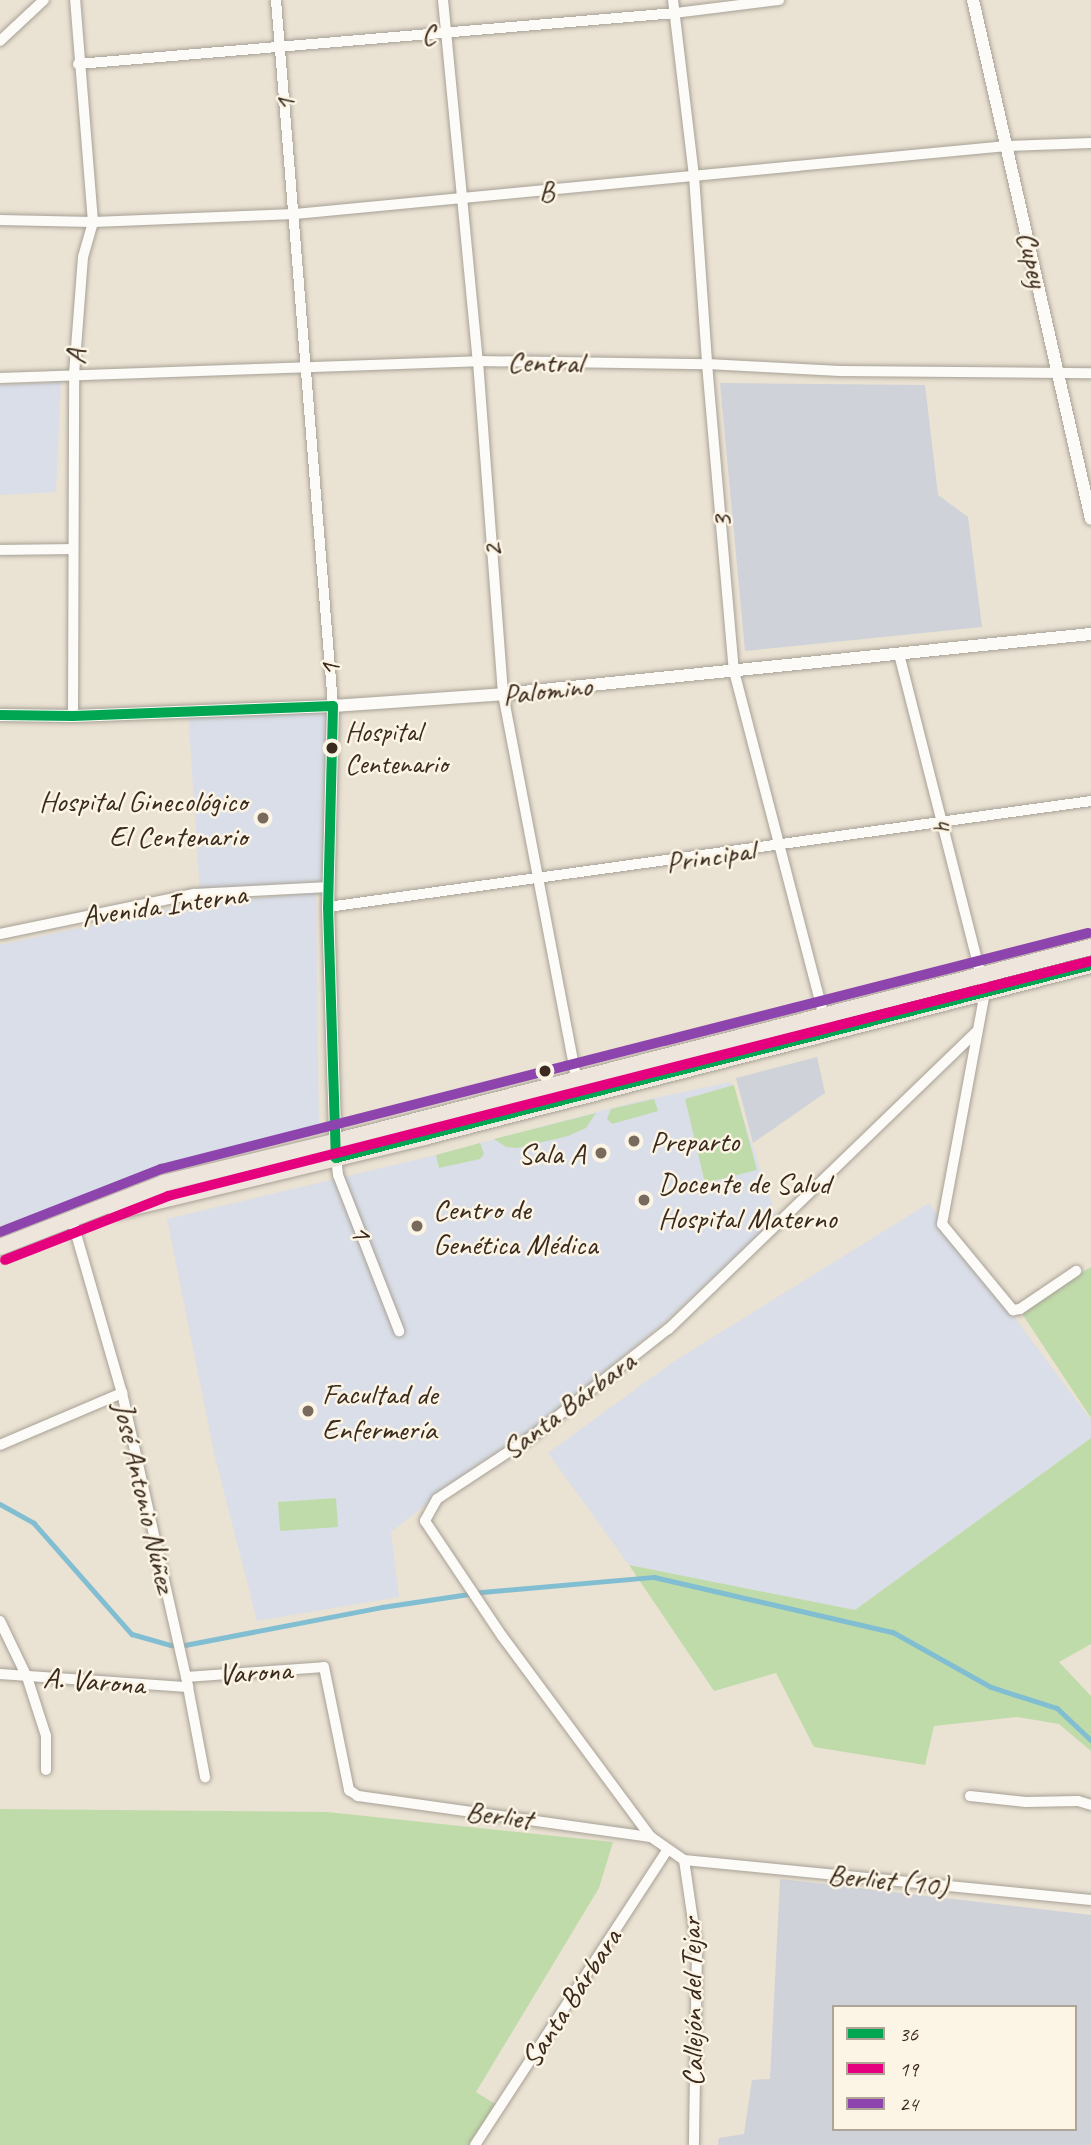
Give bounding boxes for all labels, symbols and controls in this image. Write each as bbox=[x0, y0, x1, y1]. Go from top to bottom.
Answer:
street label: C bbox=[419, 15, 437, 53]
street label: 1 bbox=[266, 97, 304, 113]
street label: B bbox=[536, 172, 556, 210]
street label: Cupey bbox=[1009, 228, 1057, 290]
street label: Central bbox=[507, 343, 583, 381]
street label: A bbox=[57, 348, 93, 366]
street label: 3 bbox=[702, 514, 740, 530]
street label: 2 bbox=[474, 543, 510, 559]
street label: 1 bbox=[312, 662, 348, 678]
street label: Palomino bbox=[501, 667, 593, 713]
place label: Hospital Centenario bbox=[345, 715, 448, 781]
marker: Hospital Centenario bbox=[325, 741, 339, 755]
place label: Hospital Ginecológico El Centenario bbox=[40, 783, 247, 854]
marker: Hospital Ginecológico El Centenario bbox=[253, 808, 273, 828]
street label: 4 bbox=[923, 812, 961, 834]
street label: Principal bbox=[663, 832, 757, 880]
street label: Avenida Interna bbox=[79, 876, 249, 934]
unlabelled marker bbox=[538, 1064, 552, 1078]
place label: Preparto bbox=[650, 1123, 739, 1159]
marker: Preparto bbox=[624, 1131, 644, 1151]
place label: Sala A bbox=[518, 1135, 585, 1171]
marker: Sala A bbox=[591, 1143, 611, 1163]
place label: Docente de Salud Hospital Materno bbox=[658, 1165, 836, 1236]
place label: Centro de Genética Médica bbox=[433, 1191, 597, 1262]
marker: Docente de Salud Hospital Materno bbox=[636, 1192, 652, 1208]
marker: Centro de Genética Médica bbox=[407, 1216, 427, 1236]
street label: 1 bbox=[342, 1219, 380, 1245]
street label: Santa Bárbara bbox=[494, 1343, 642, 1467]
place label: Facultad de Enfermería bbox=[322, 1376, 437, 1446]
street label: José Antonio Núñez bbox=[106, 1398, 184, 1596]
marker: Facultad de Enfermería bbox=[300, 1403, 316, 1419]
street label: Varona bbox=[217, 1651, 293, 1693]
street label: A. Varona bbox=[42, 1659, 146, 1703]
street label: Berliet bbox=[464, 1793, 534, 1837]
street label: Berliet (10) bbox=[826, 1856, 950, 1904]
street label: Callejón del Tejar bbox=[673, 1918, 711, 2086]
street label: Santa Bárbara bbox=[513, 1922, 629, 2074]
legend bbox=[832, 2005, 1077, 2131]
text: 36 bbox=[899, 2021, 918, 2047]
text: 19 bbox=[899, 2056, 918, 2082]
text: 24 bbox=[899, 2091, 918, 2117]

